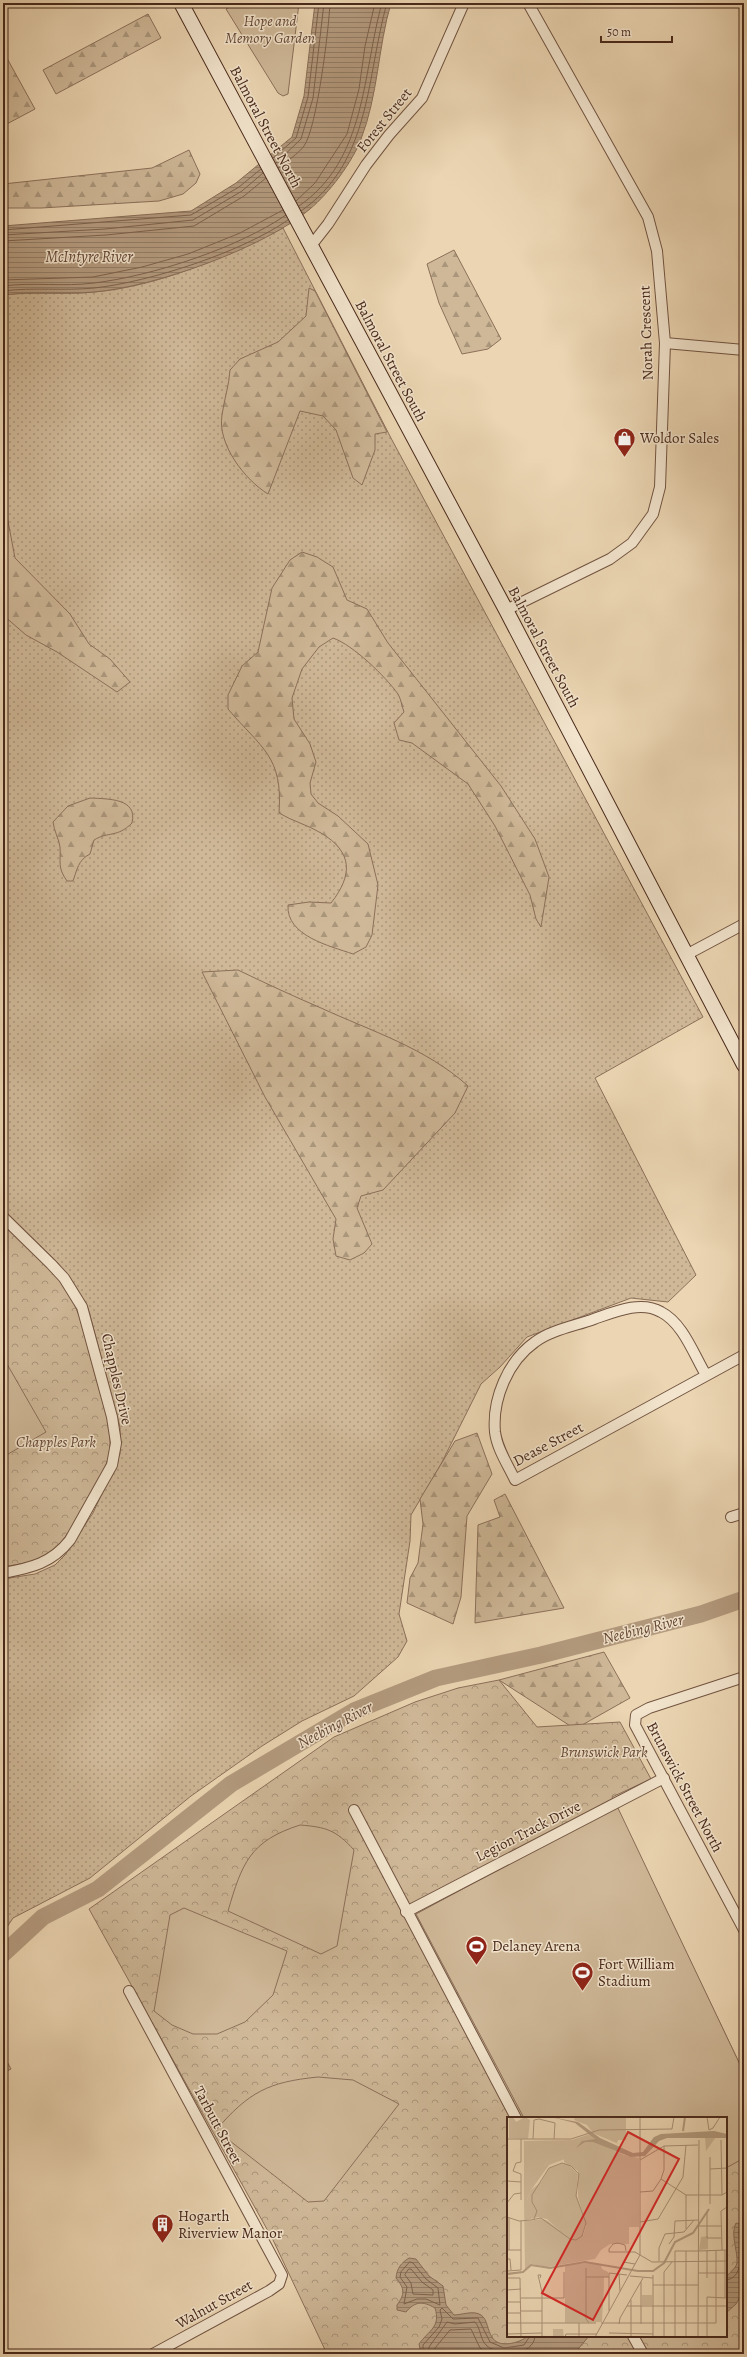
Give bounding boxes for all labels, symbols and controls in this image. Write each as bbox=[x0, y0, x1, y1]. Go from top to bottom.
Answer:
park label: Hope and Memory Garden bbox=[225, 11, 315, 48]
scale bar bbox=[601, 18, 672, 44]
text: 50 m bbox=[607, 24, 631, 40]
street label: Balmoral Street North bbox=[225, 63, 307, 191]
street label: Forest Street bbox=[352, 84, 416, 156]
water label: McIntyre River bbox=[45, 246, 133, 268]
street label: Norah Crescent bbox=[634, 285, 658, 381]
street label: Balmoral Street South bbox=[351, 297, 431, 425]
shop icon: Woldor Sales bbox=[611, 425, 637, 458]
place label: Woldor Sales bbox=[639, 428, 719, 448]
street label: Balmoral Street South bbox=[504, 583, 584, 711]
street label: Chapples Drive bbox=[97, 1331, 137, 1427]
street label: Dease Street bbox=[509, 1417, 587, 1471]
park label: Chapples Park bbox=[16, 1432, 96, 1452]
water label: Neebing River bbox=[600, 1608, 686, 1650]
water label: Neebing River bbox=[293, 1696, 377, 1754]
street label: Brunswick Street North bbox=[642, 1718, 728, 1856]
park label: Brunswick Park bbox=[560, 1742, 648, 1762]
street label: Legion Track Drive bbox=[472, 1796, 584, 1866]
sports icon: Delaney Arena bbox=[464, 1933, 490, 1966]
place label: Delaney Arena bbox=[492, 1936, 581, 1956]
place label: Fort William Stadium bbox=[598, 1954, 675, 1991]
sports icon: Fort William Stadium bbox=[569, 1960, 595, 1993]
street label: Tarbutt Street bbox=[189, 2082, 247, 2168]
inset map bbox=[507, 2117, 727, 2337]
place label: Hogarth Riverview Manor bbox=[178, 2206, 283, 2243]
building icon: Hogarth Riverview Manor bbox=[150, 2212, 176, 2245]
street label: Walnut Street bbox=[171, 2275, 256, 2334]

